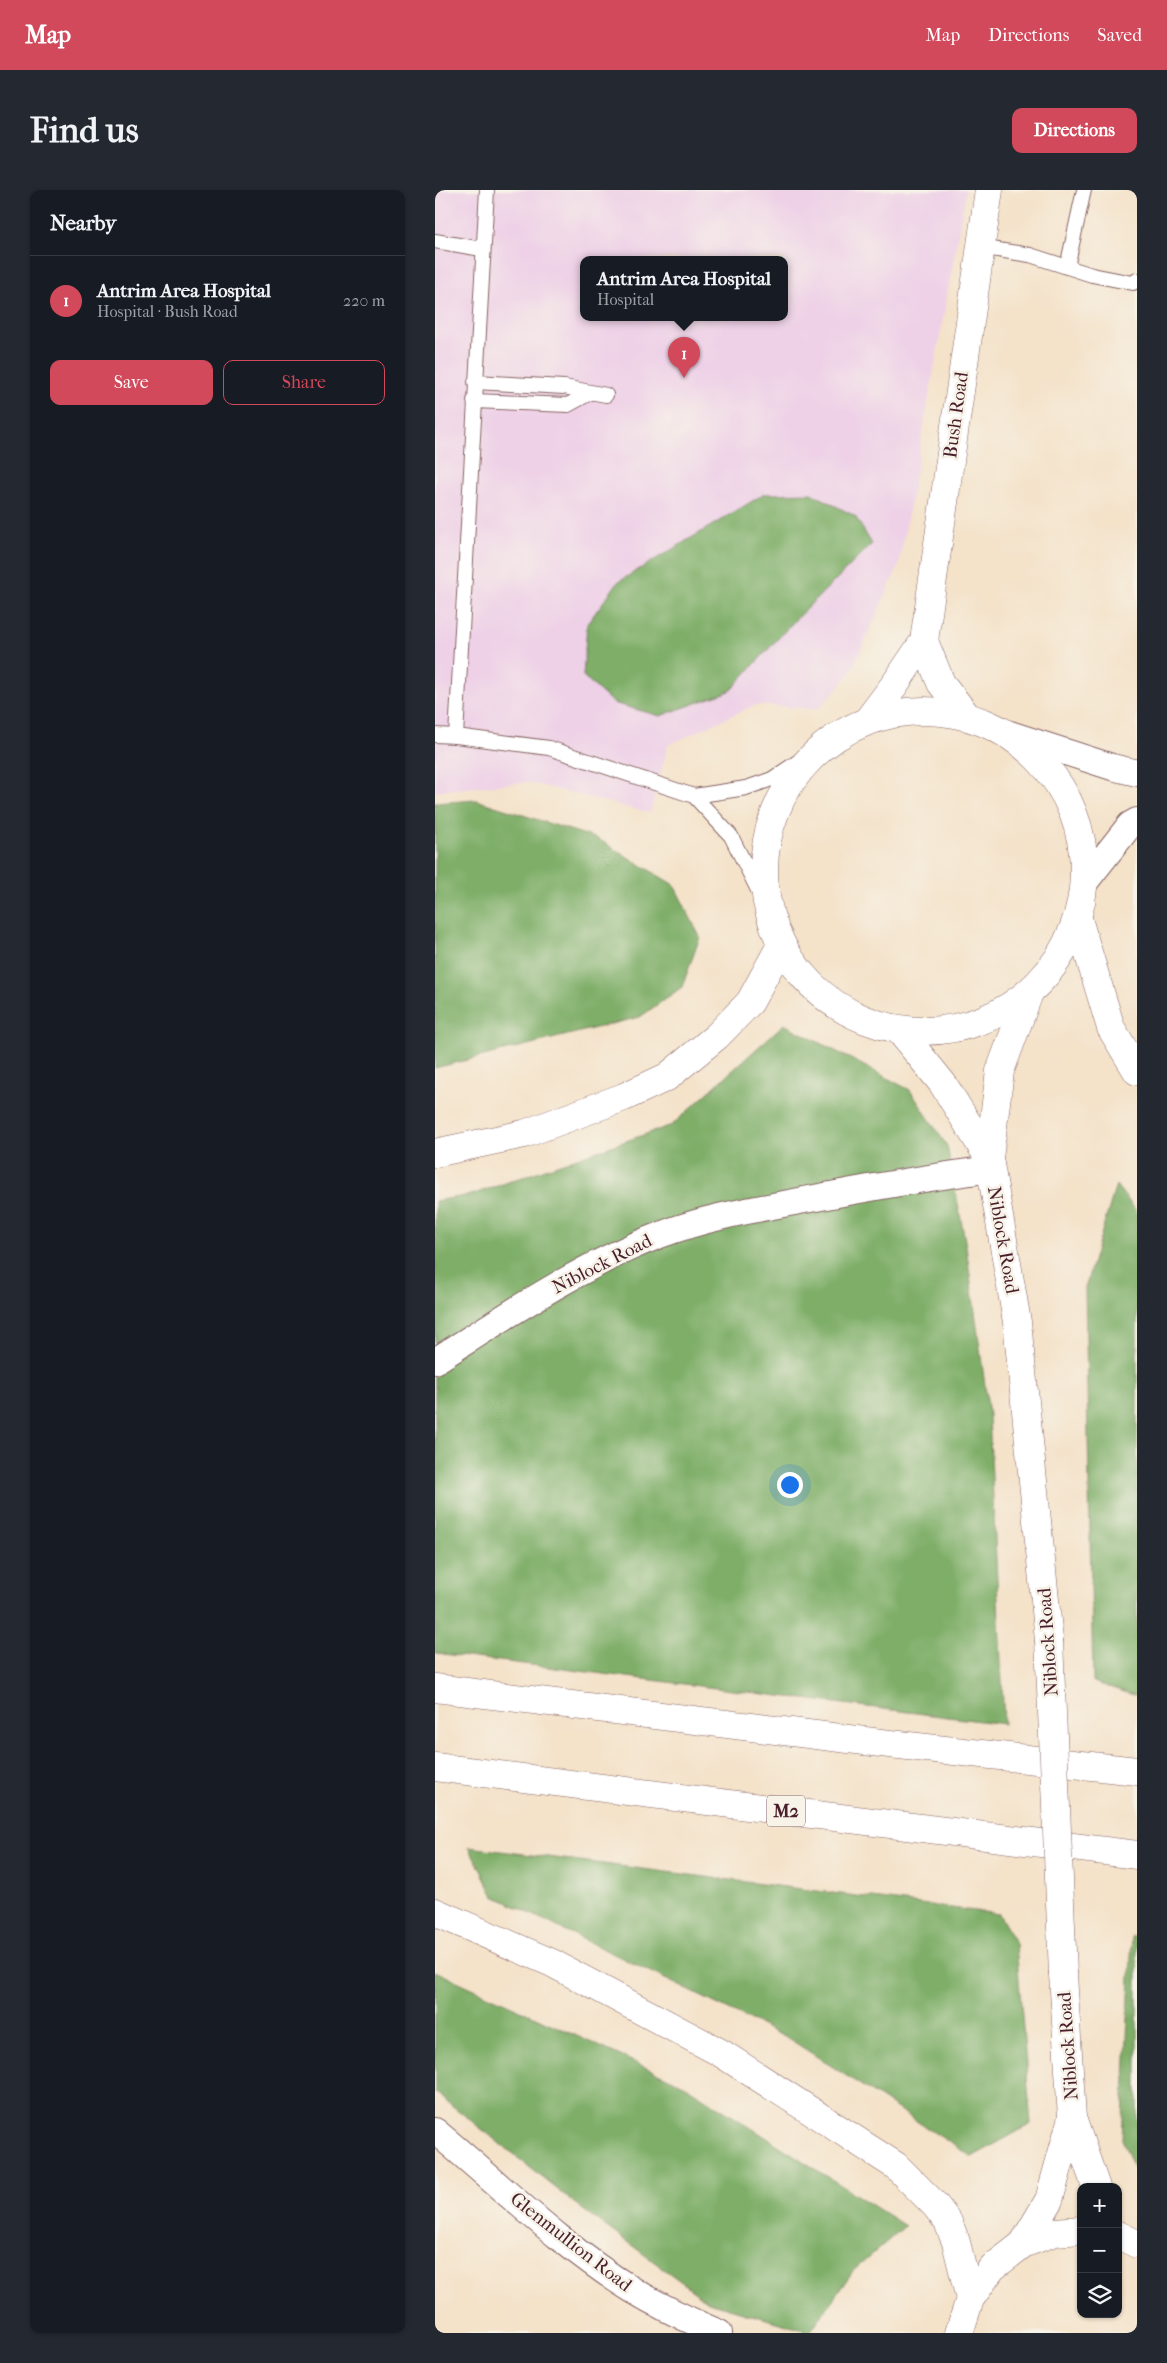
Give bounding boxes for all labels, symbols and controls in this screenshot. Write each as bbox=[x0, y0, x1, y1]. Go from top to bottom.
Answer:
text: Map bbox=[25, 21, 71, 49]
text: Map bbox=[926, 25, 960, 46]
text: Directions bbox=[988, 25, 1069, 46]
text: Saved bbox=[1097, 25, 1142, 46]
button: Directions bbox=[1012, 108, 1137, 153]
text: Find us bbox=[30, 110, 139, 151]
text: Nearby bbox=[50, 211, 116, 235]
popup bbox=[580, 256, 788, 321]
text: Antrim Area Hospital bbox=[597, 268, 771, 290]
text: Antrim Area Hospital bbox=[97, 280, 271, 302]
text: Hospital bbox=[597, 290, 654, 309]
text: 1 bbox=[63, 291, 69, 310]
text: 220 m bbox=[343, 291, 385, 310]
text: Hospital · Bush Road bbox=[97, 302, 238, 321]
pin: 1 bbox=[668, 337, 700, 378]
button: Save bbox=[50, 360, 213, 405]
button: Share bbox=[223, 360, 385, 405]
street label: Bush Road bbox=[939, 370, 973, 460]
street label: Niblock Road bbox=[983, 1185, 1023, 1296]
street label: Niblock Road bbox=[549, 1229, 656, 1298]
your location bbox=[777, 1472, 803, 1498]
street label: Niblock Road bbox=[1033, 1586, 1063, 1697]
road number: M2 bbox=[767, 1795, 805, 1826]
street label: Niblock Road bbox=[1053, 1990, 1083, 2101]
map controls bbox=[1077, 2183, 1122, 2318]
button: + bbox=[1077, 2183, 1122, 2228]
street label: Glenmullion Road bbox=[506, 2188, 637, 2297]
button: − bbox=[1077, 2228, 1122, 2273]
button: layers bbox=[1077, 2273, 1122, 2318]

